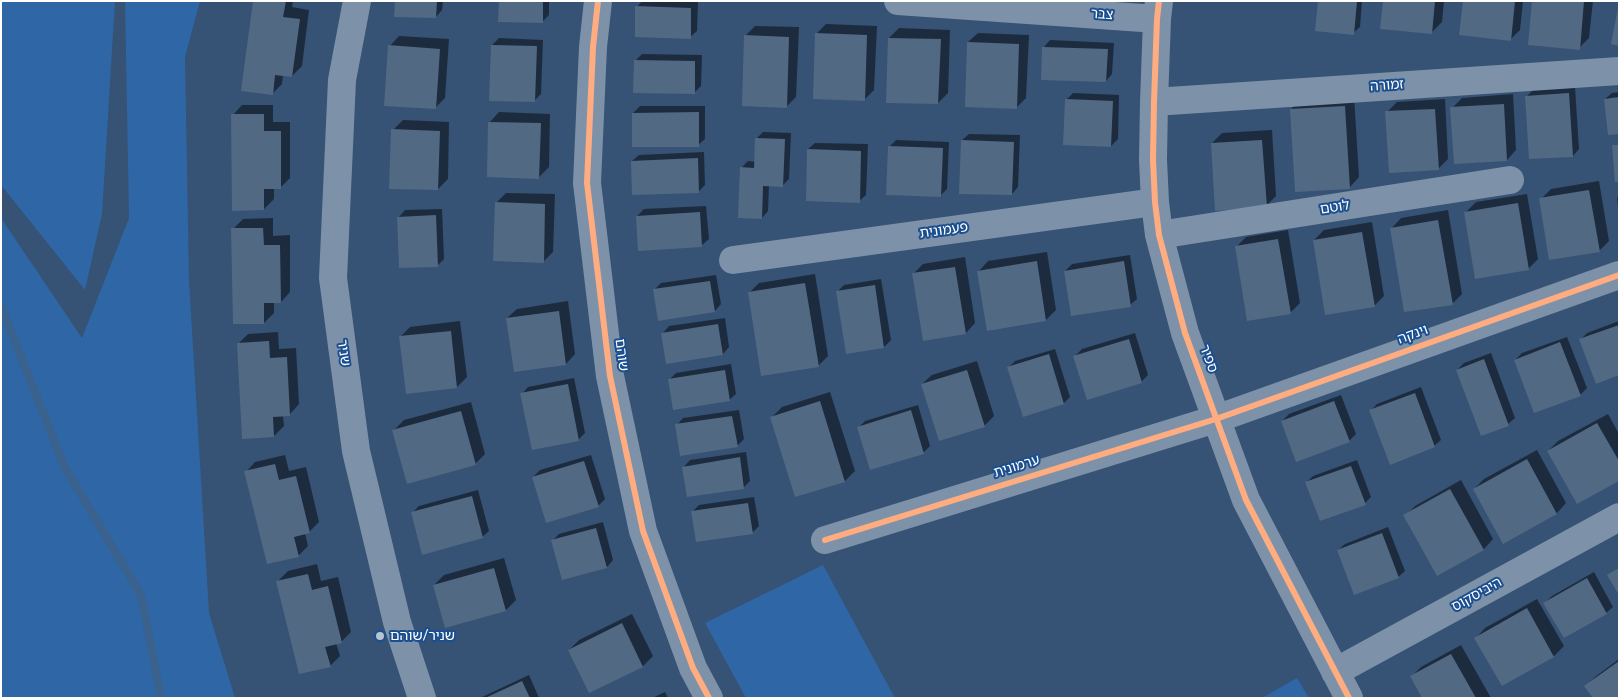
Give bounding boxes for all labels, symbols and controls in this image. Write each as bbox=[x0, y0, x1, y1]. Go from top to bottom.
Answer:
street label: צבר bbox=[1090, 6, 1114, 24]
street label: זמורה bbox=[1369, 76, 1405, 96]
street label: לוטם bbox=[1319, 197, 1351, 219]
street label: פעמונית bbox=[919, 219, 969, 243]
street label: וינקה bbox=[1395, 322, 1431, 348]
street label: שוהם bbox=[611, 338, 631, 372]
street label: שניר bbox=[333, 339, 353, 367]
street label: ספיר bbox=[1195, 343, 1221, 375]
street label: ערמונית bbox=[992, 452, 1042, 482]
street label: היביסקוס bbox=[1449, 574, 1505, 616]
place label: שניר/שוהם bbox=[390, 628, 455, 644]
marker: שניר/שוהם bbox=[374, 630, 386, 642]

